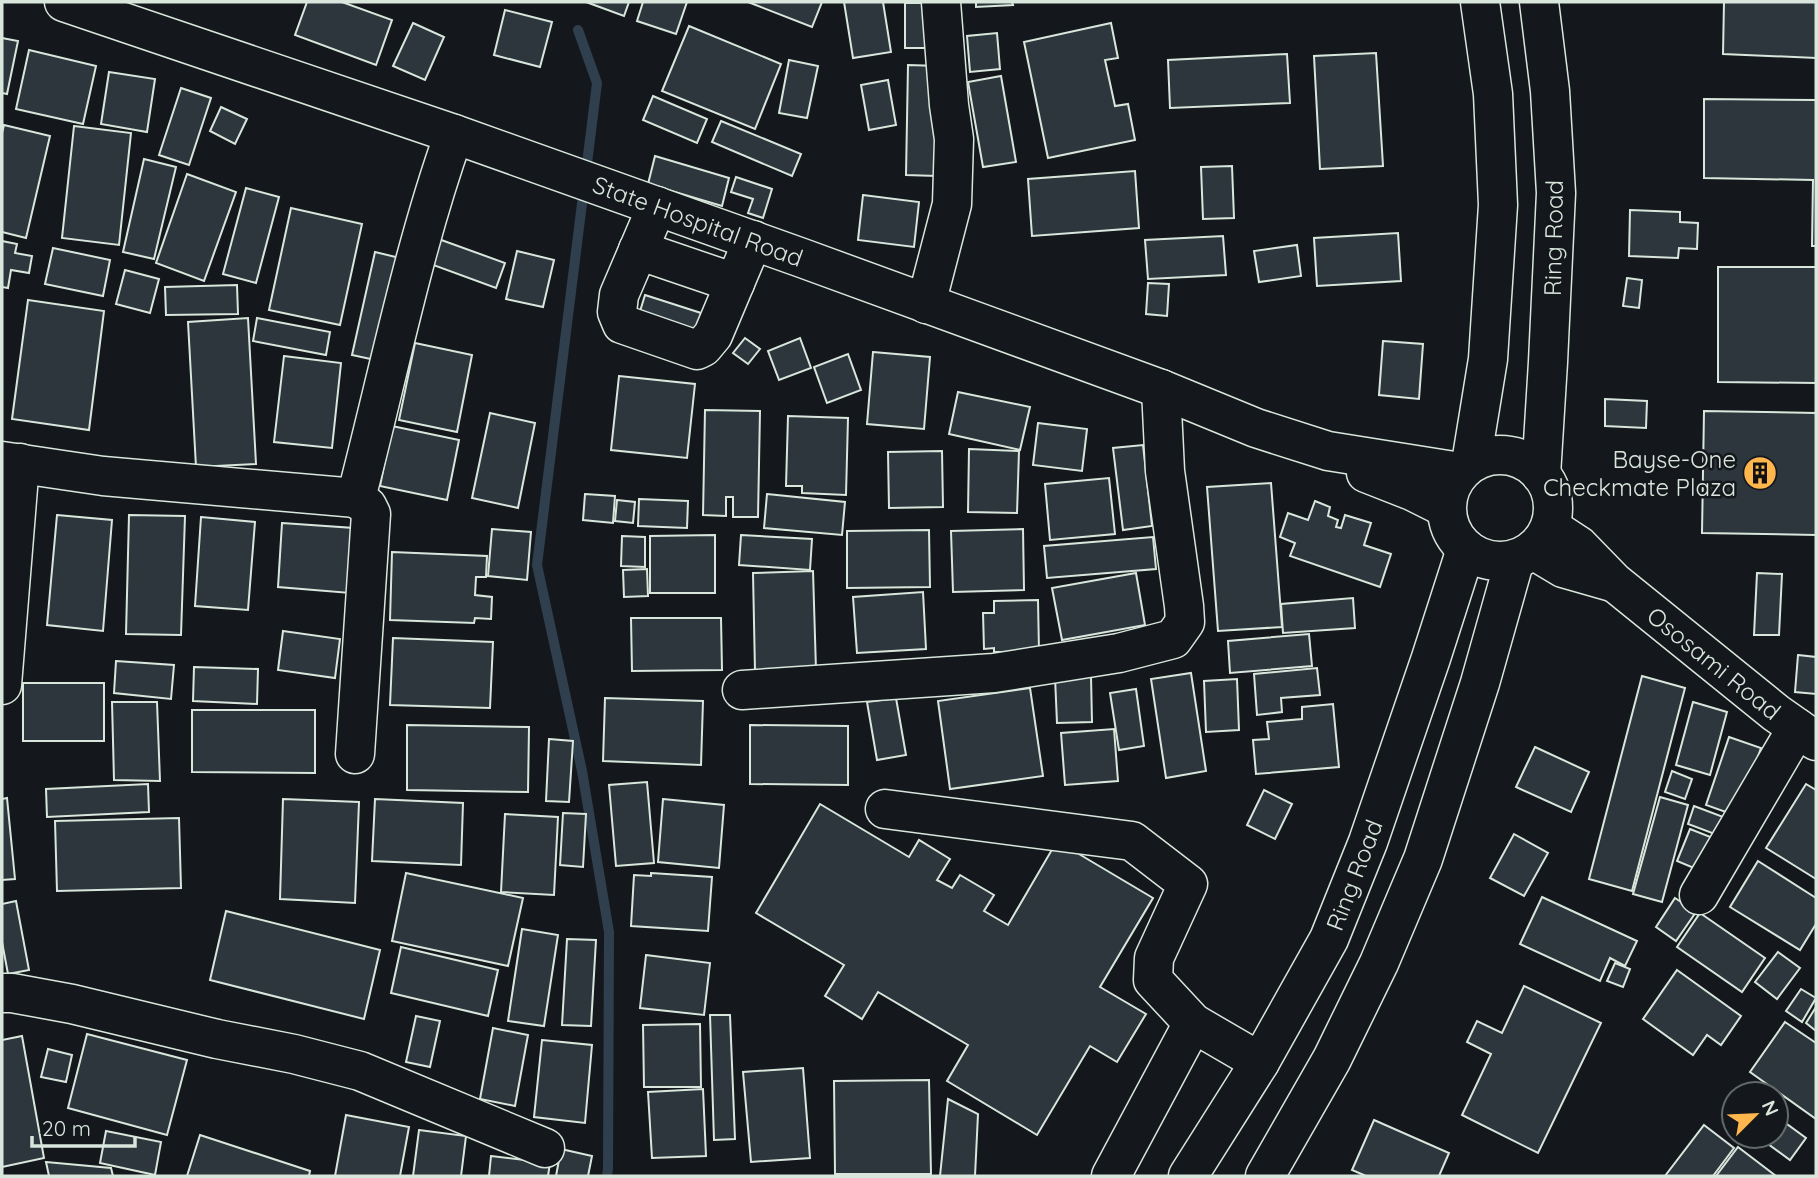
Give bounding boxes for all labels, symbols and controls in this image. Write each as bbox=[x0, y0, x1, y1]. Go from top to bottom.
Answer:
street label: State Hospital Road bbox=[589, 169, 807, 273]
street label: Ring Road bbox=[1537, 180, 1569, 296]
place label: Bayse-One Checkmate Plaza bbox=[1543, 444, 1736, 502]
building icon: Bayse-One Checkmate Plaza bbox=[1741, 454, 1779, 492]
street label: Ososami Road bbox=[1641, 600, 1787, 726]
street label: Ring Road bbox=[1319, 815, 1389, 935]
north arrow bbox=[1720, 1080, 1790, 1150]
text: N bbox=[1757, 1097, 1784, 1119]
scale bar bbox=[32, 1104, 135, 1148]
text: 20 m bbox=[42, 1115, 91, 1141]

